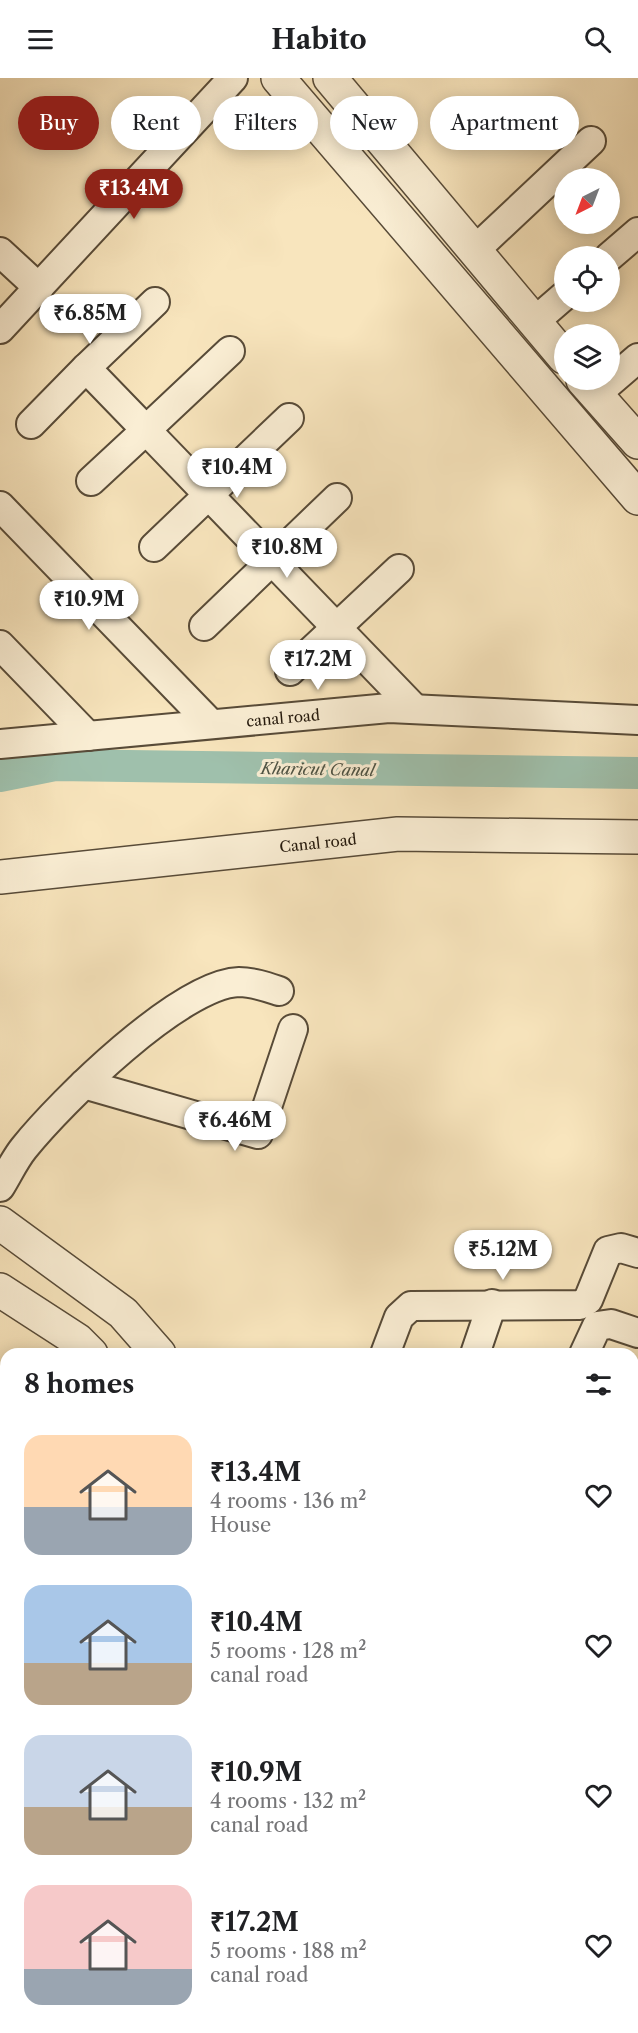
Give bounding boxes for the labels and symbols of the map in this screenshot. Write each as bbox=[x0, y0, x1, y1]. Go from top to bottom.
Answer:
north arrow bbox=[554, 168, 620, 234]
pin: ₹13.4M bbox=[85, 169, 183, 220]
pin: ₹6.85M bbox=[41, 294, 139, 345]
pin: ₹10.4M bbox=[188, 448, 286, 499]
pin: ₹10.8M bbox=[238, 528, 336, 579]
pin: ₹10.9M bbox=[40, 580, 138, 631]
pin: ₹17.2M bbox=[269, 640, 367, 691]
street label: canal road bbox=[245, 705, 321, 731]
water label: Kharicut Canal bbox=[259, 758, 377, 780]
street label: Canal road bbox=[278, 829, 358, 857]
pin: ₹6.46M bbox=[186, 1101, 284, 1152]
pin: ₹5.12M bbox=[454, 1230, 552, 1281]

